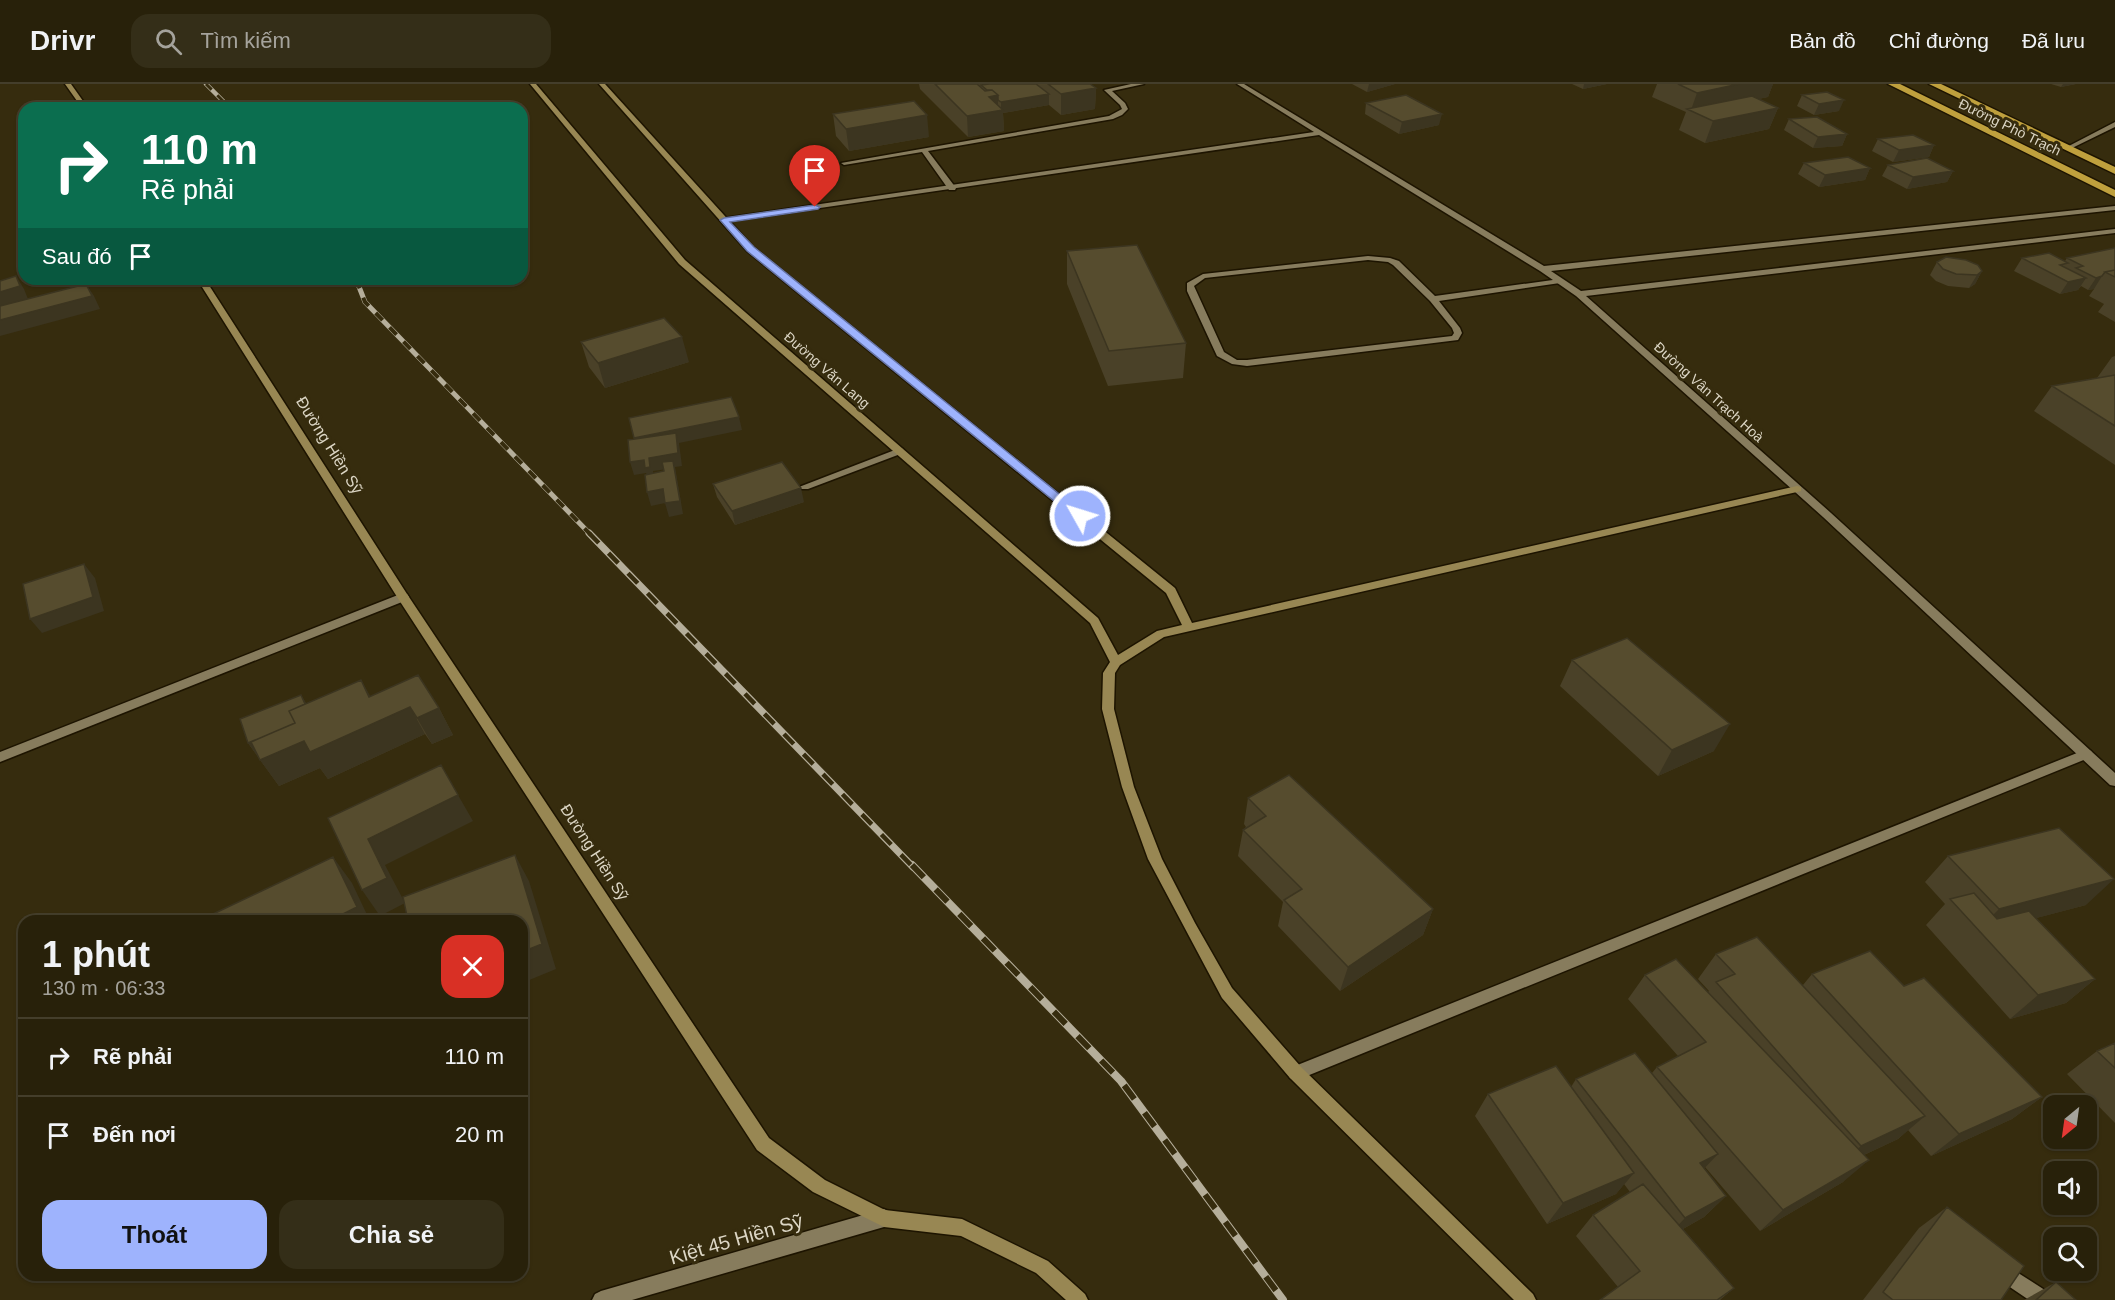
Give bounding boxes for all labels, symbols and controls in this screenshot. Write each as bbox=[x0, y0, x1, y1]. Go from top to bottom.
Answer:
search box bbox=[131, 14, 551, 68]
text: Drivr bbox=[30, 25, 95, 56]
icon: search bbox=[152, 25, 185, 58]
text: Tìm kiếm bbox=[200, 28, 291, 53]
text: Bản đồ bbox=[1789, 29, 1856, 52]
text: Chỉ đường bbox=[1889, 29, 1989, 52]
text: Đã lưu bbox=[2022, 29, 2085, 52]
street label: Đường Phò Trạch bbox=[1956, 95, 2064, 159]
icon: right bbox=[42, 126, 120, 204]
text: 110 m bbox=[141, 126, 258, 173]
pin bbox=[789, 145, 840, 207]
icon: arrive bbox=[798, 154, 831, 187]
text: Rẽ phải bbox=[141, 175, 234, 205]
icon: arrive bbox=[124, 240, 157, 273]
text: Sau đó bbox=[42, 244, 112, 269]
street label: Đường Văn Lang bbox=[781, 329, 873, 411]
street label: Đường Vân Trạch Hoà bbox=[1651, 339, 1767, 445]
street label: Đường Hiền Sỹ bbox=[293, 394, 366, 497]
position arrow bbox=[1048, 484, 1112, 548]
street label: Đường Hiền Sỹ bbox=[557, 801, 632, 903]
text: 1 phút bbox=[42, 934, 150, 975]
button: close bbox=[441, 935, 504, 998]
text: 130 m · 06:33 bbox=[42, 977, 165, 999]
icon: right bbox=[42, 1041, 75, 1074]
text: Rẽ phải bbox=[93, 1044, 172, 1069]
text: 110 m bbox=[444, 1044, 504, 1069]
north arrow bbox=[2043, 1095, 2097, 1149]
map controls bbox=[2043, 1095, 2097, 1281]
icon: arrive bbox=[42, 1119, 75, 1152]
text: Đến nơi bbox=[93, 1122, 176, 1147]
text: 20 m bbox=[455, 1122, 504, 1147]
button: sound bbox=[2043, 1161, 2097, 1215]
button: Thoát bbox=[42, 1200, 267, 1269]
button: Chia sẻ bbox=[279, 1200, 504, 1269]
street label: Kiệt 45 Hiền Sỹ bbox=[667, 1209, 805, 1269]
button: search bbox=[2043, 1227, 2097, 1281]

